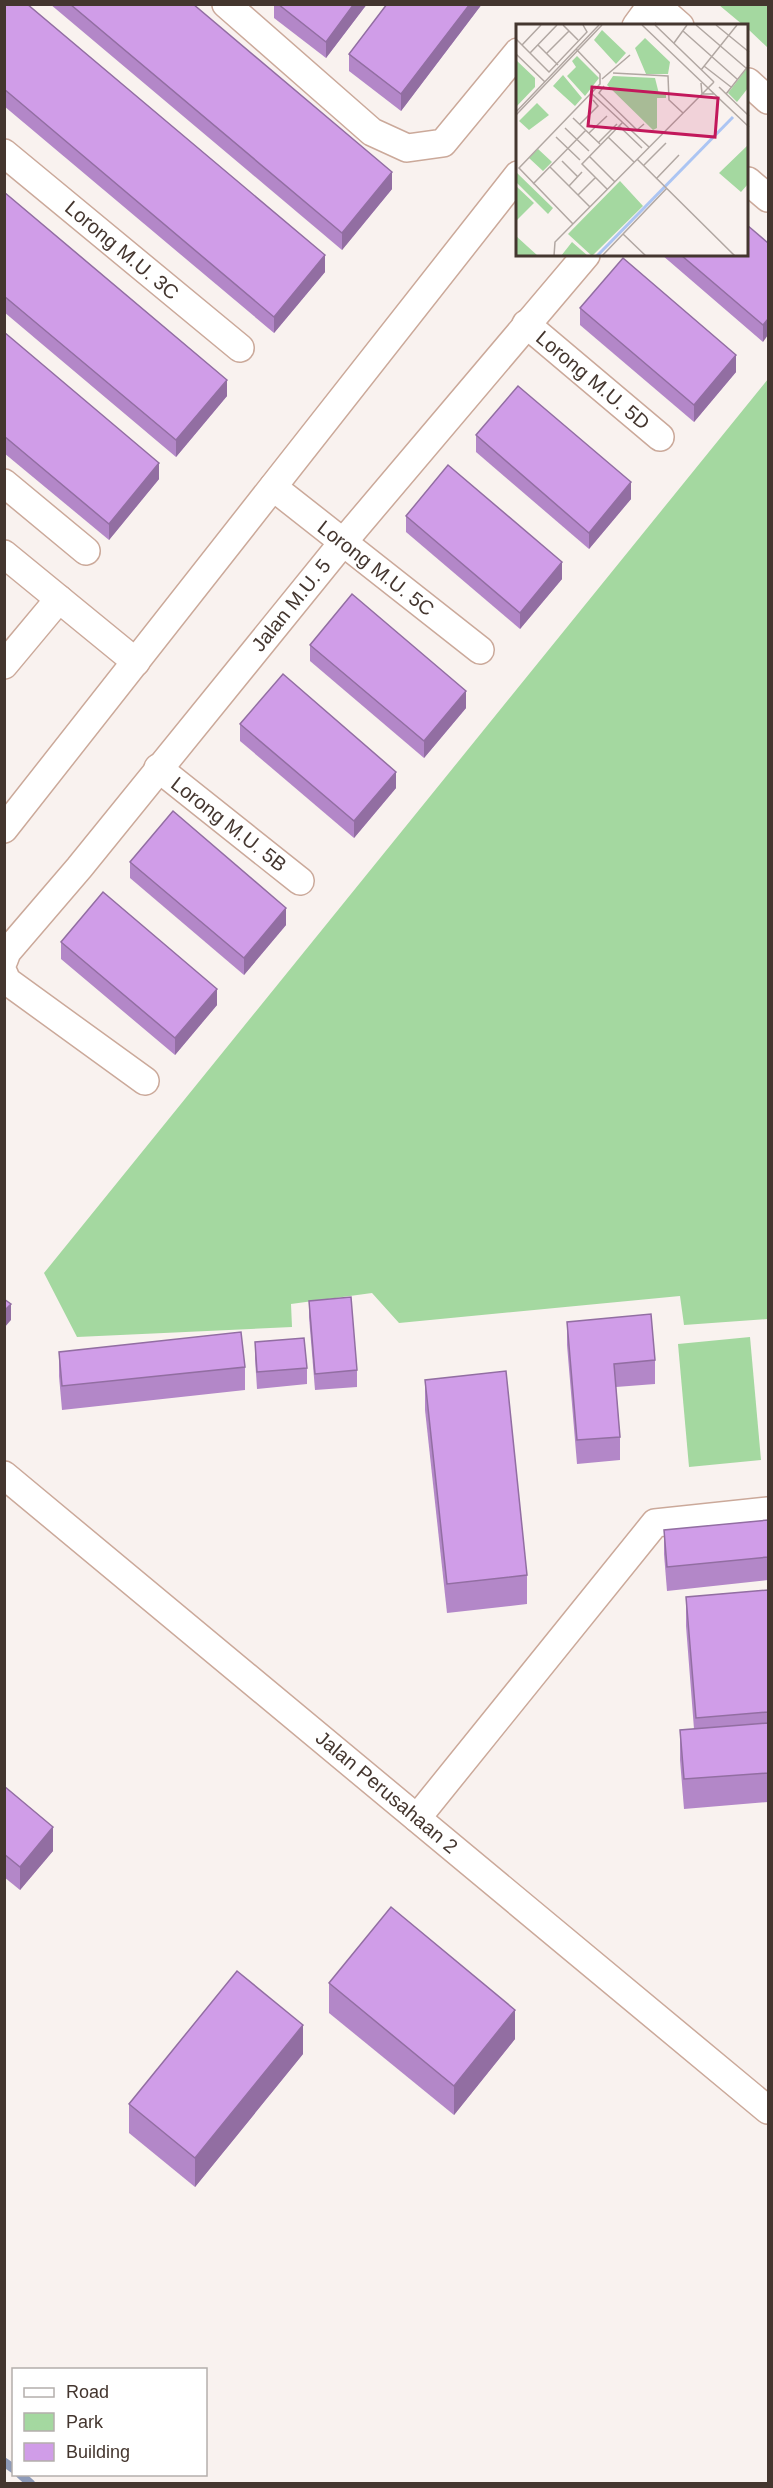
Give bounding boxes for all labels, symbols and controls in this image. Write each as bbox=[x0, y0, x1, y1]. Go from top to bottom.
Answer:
inset map bbox=[516, 24, 749, 256]
street label: Lorong M.U. 3C bbox=[61, 196, 183, 304]
street label: Lorong M.U. 5D bbox=[532, 326, 654, 434]
street label: Lorong M.U. 5C bbox=[314, 516, 438, 620]
street label: Jalan M.U. 5 bbox=[247, 554, 335, 656]
street label: Lorong M.U. 5B bbox=[167, 772, 291, 876]
street label: Jalan Perusahaan 2 bbox=[312, 1726, 462, 1858]
legend bbox=[12, 2368, 207, 2476]
text: Road bbox=[66, 2382, 109, 2402]
text: Park bbox=[66, 2412, 104, 2432]
text: Building bbox=[66, 2442, 130, 2462]

